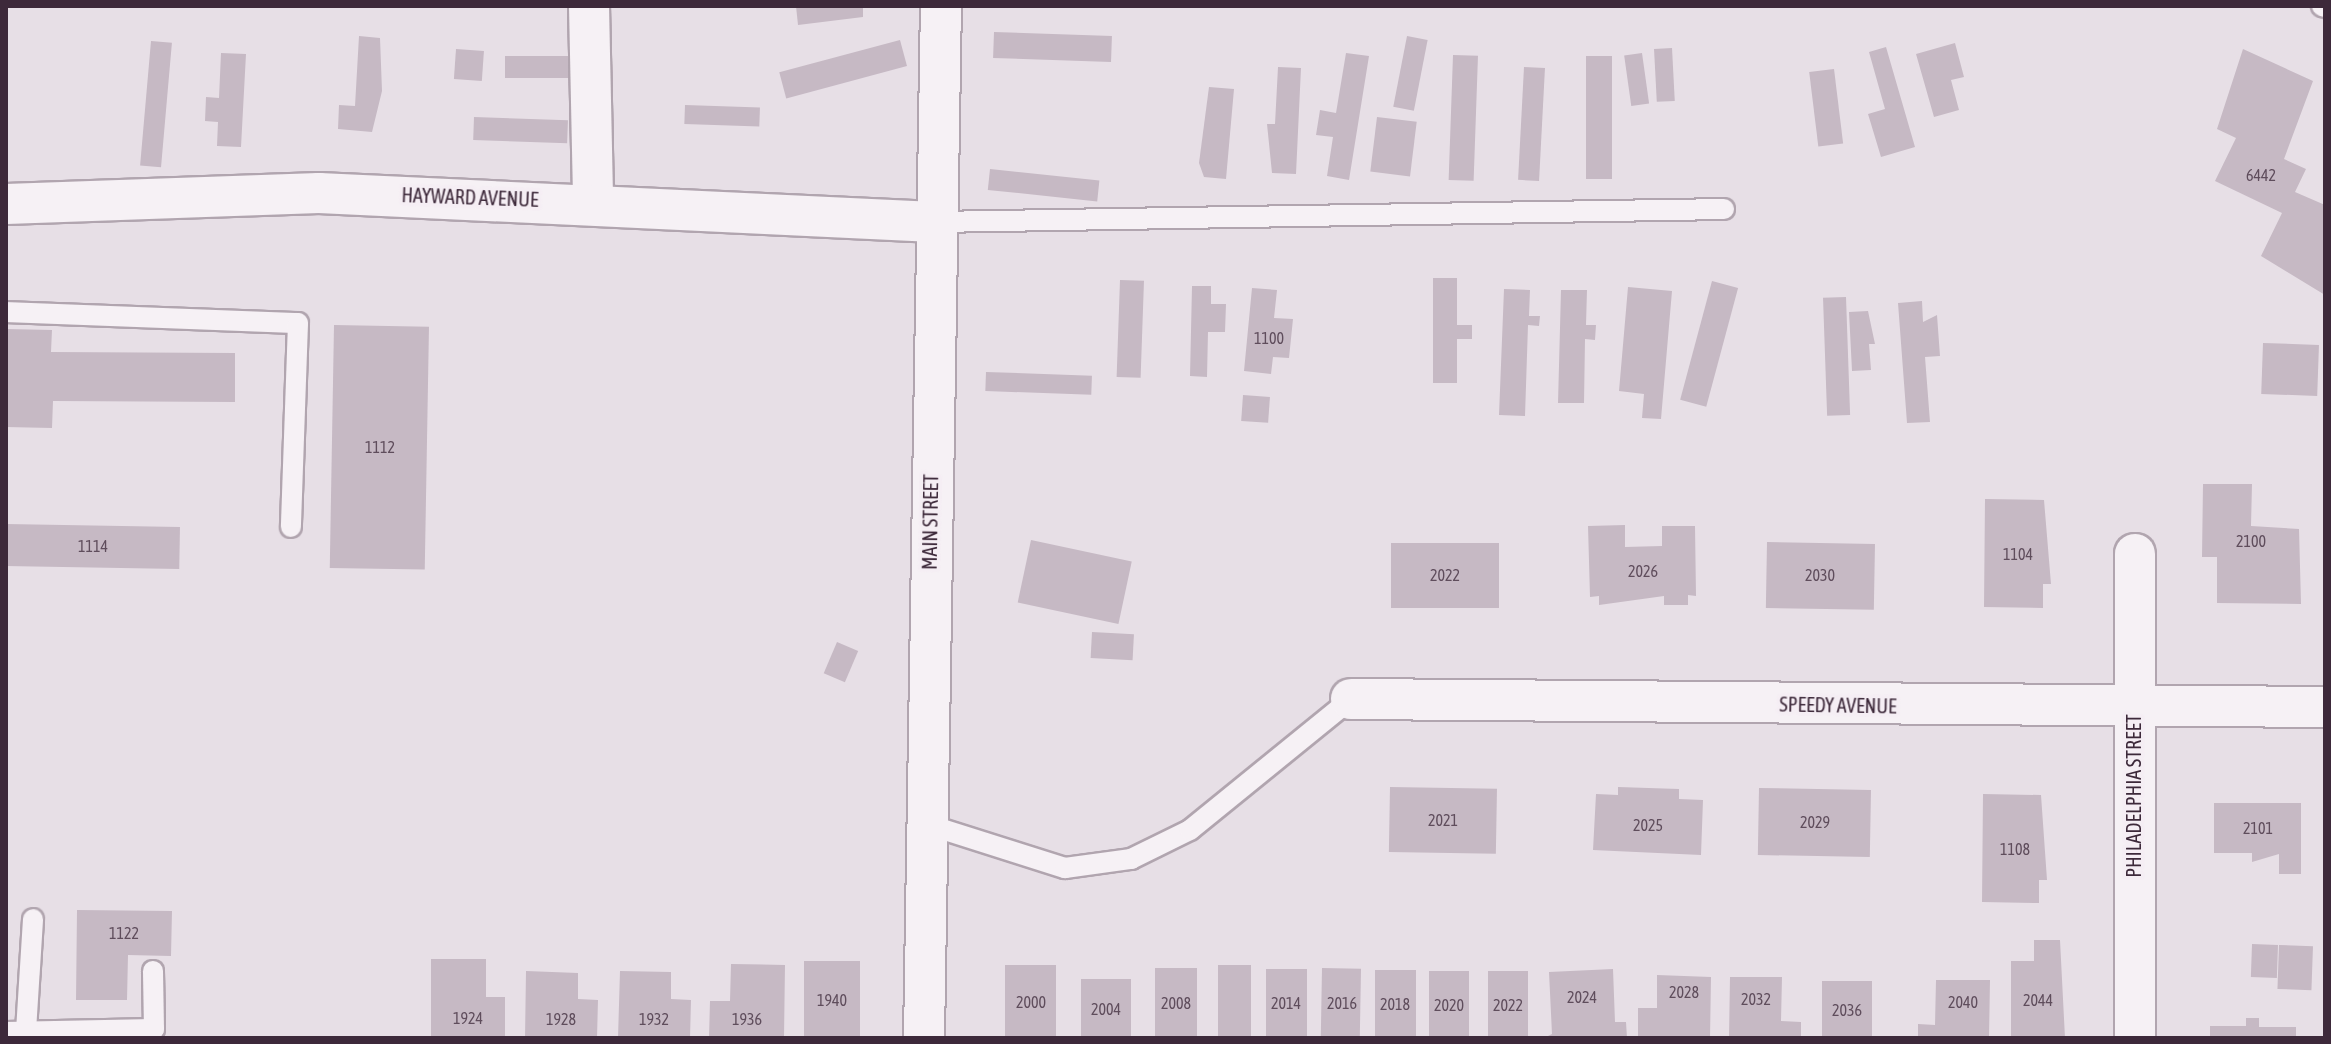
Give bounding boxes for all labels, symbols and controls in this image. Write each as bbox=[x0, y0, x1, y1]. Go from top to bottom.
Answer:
house number: 6442 bbox=[2246, 165, 2276, 185]
street label: HAYWARD AVENUE bbox=[401, 183, 539, 211]
house number: 1100 bbox=[1254, 328, 1284, 348]
house number: 1112 bbox=[365, 437, 395, 457]
street label: MAIN STREET bbox=[917, 474, 943, 570]
house number: 2100 bbox=[2236, 531, 2266, 551]
house number: 1114 bbox=[78, 536, 108, 556]
house number: 1104 bbox=[2003, 544, 2033, 564]
house number: 2026 bbox=[1628, 561, 1658, 581]
house number: 2022 bbox=[1430, 565, 1460, 585]
house number: 2030 bbox=[1805, 565, 1835, 585]
street label: SPEEDY AVENUE bbox=[1779, 692, 1897, 718]
street label: PHILADELPHIA STREET bbox=[2121, 714, 2145, 878]
house number: 2021 bbox=[1428, 810, 1458, 830]
house number: 2029 bbox=[1800, 812, 1830, 832]
house number: 2025 bbox=[1633, 815, 1663, 835]
house number: 2101 bbox=[2243, 818, 2273, 838]
house number: 1108 bbox=[2000, 839, 2030, 859]
house number: 1122 bbox=[109, 923, 139, 943]
house number: 2028 bbox=[1669, 982, 1699, 1002]
house number: 2024 bbox=[1567, 987, 1597, 1007]
house number: 2032 bbox=[1741, 989, 1771, 1009]
house number: 1940 bbox=[817, 990, 847, 1010]
house number: 2044 bbox=[2023, 990, 2053, 1010]
house number: 2000 bbox=[1016, 992, 1046, 1012]
house number: 2040 bbox=[1948, 992, 1978, 1012]
house number: 2008 bbox=[1161, 993, 1191, 1013]
house number: 2014 bbox=[1271, 993, 1301, 1013]
house number: 2016 bbox=[1327, 993, 1357, 1013]
house number: 2018 bbox=[1380, 994, 1410, 1014]
house number: 2020 bbox=[1434, 995, 1464, 1015]
house number: 2022 bbox=[1493, 995, 1523, 1015]
house number: 2004 bbox=[1091, 999, 1121, 1019]
house number: 2036 bbox=[1832, 1000, 1862, 1020]
house number: 1924 bbox=[453, 1008, 483, 1028]
house number: 1928 bbox=[546, 1009, 576, 1029]
house number: 1932 bbox=[639, 1009, 669, 1029]
house number: 1936 bbox=[732, 1009, 762, 1029]

